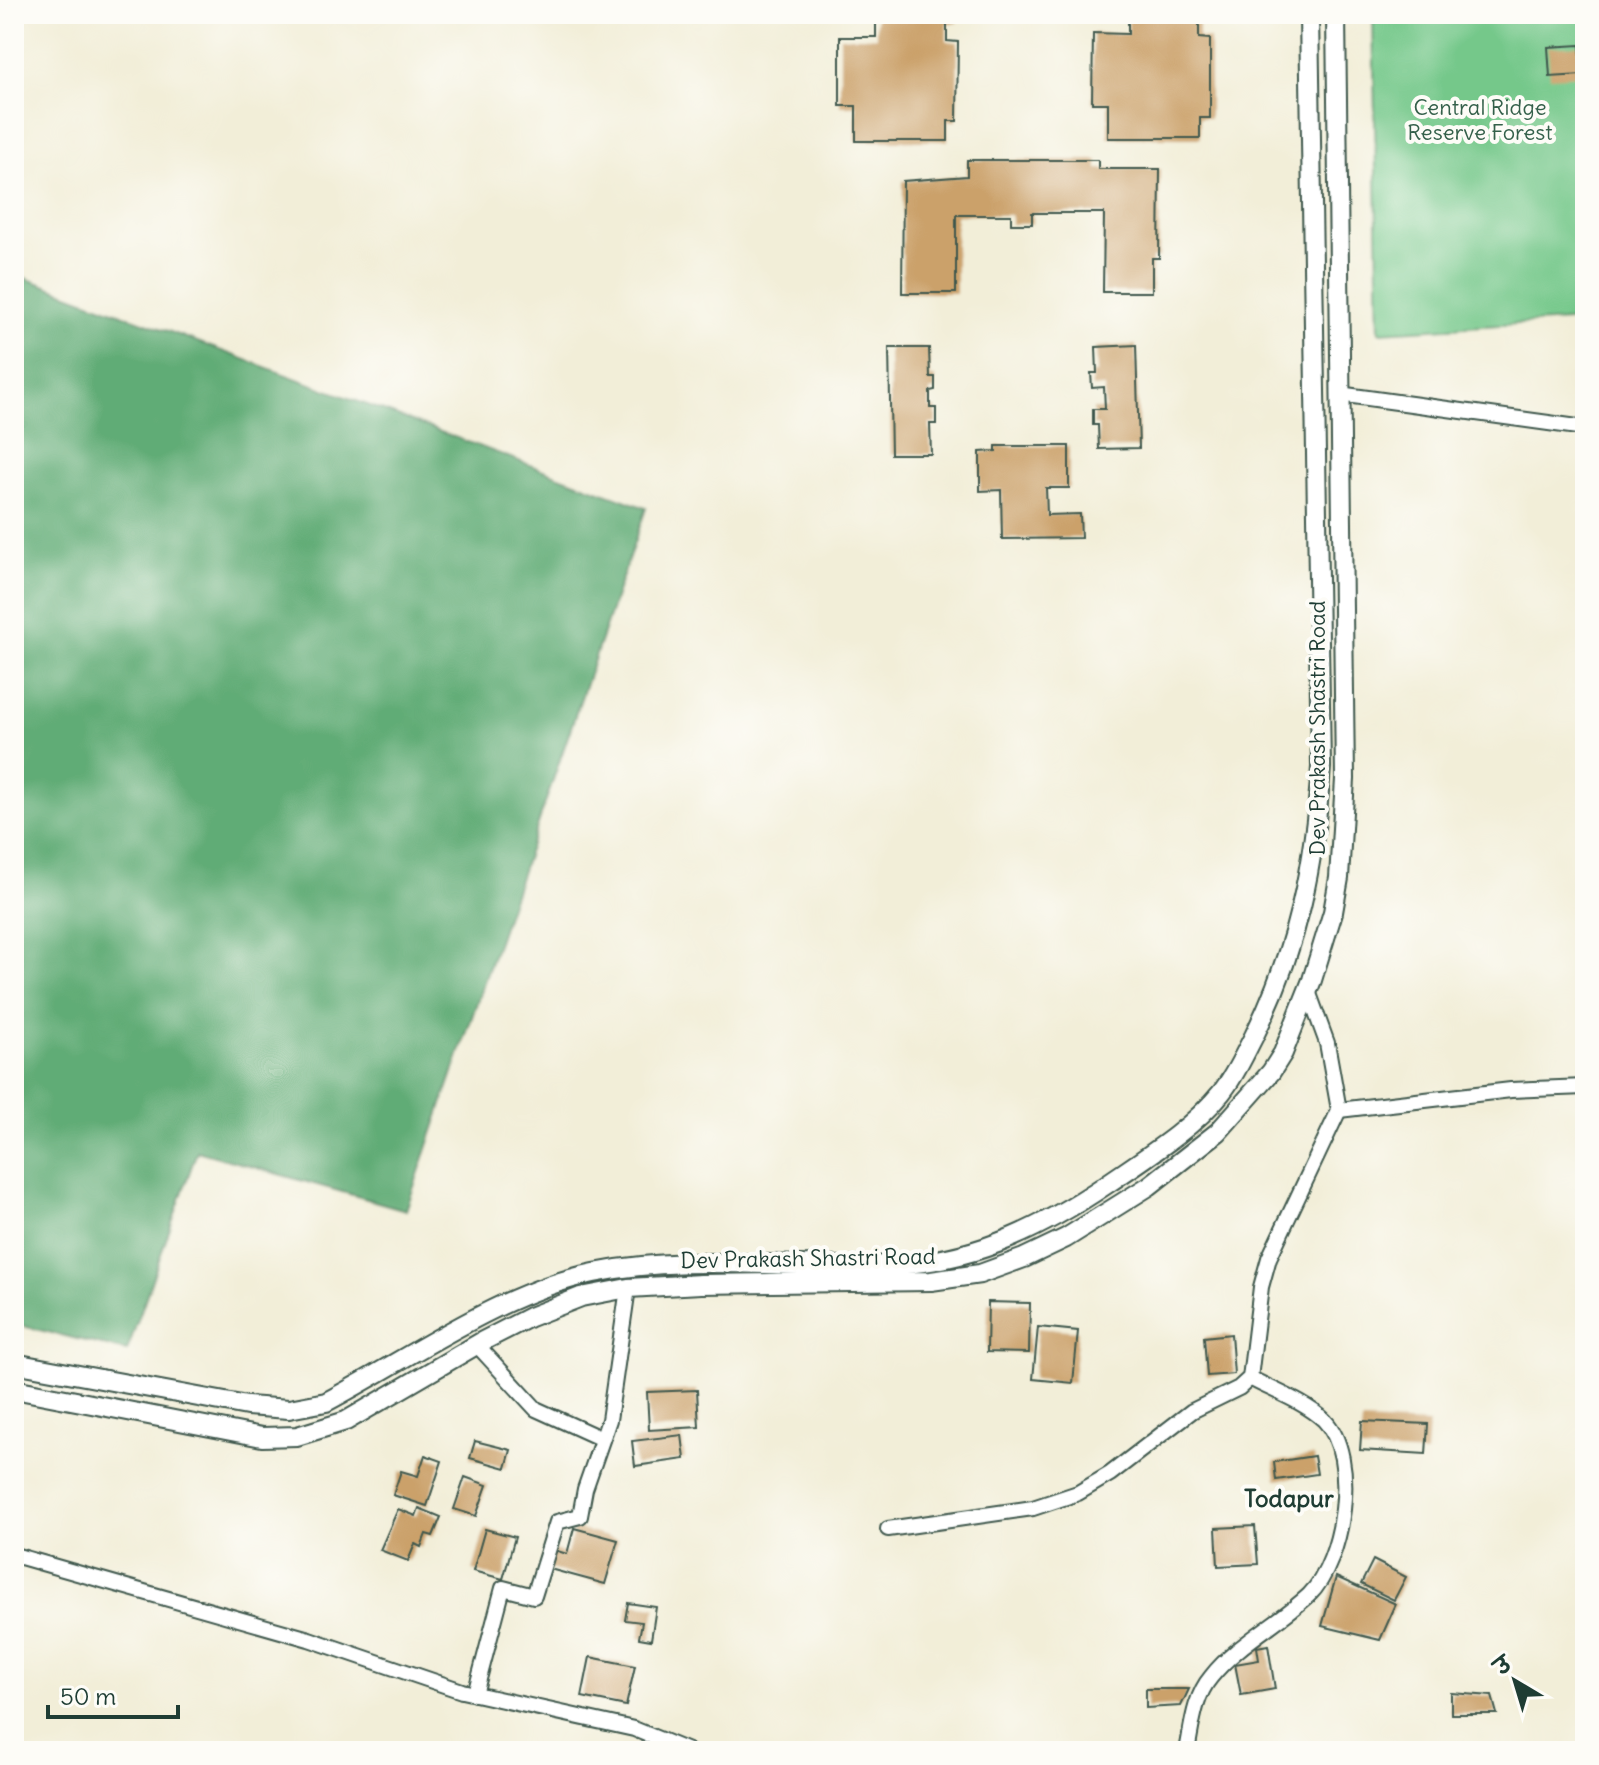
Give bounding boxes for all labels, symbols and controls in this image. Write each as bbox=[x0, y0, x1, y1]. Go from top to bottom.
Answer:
park label: Central Ridge Reserve Forest bbox=[1407, 93, 1553, 146]
street label: Dev Prakash Shastri Road bbox=[1303, 600, 1331, 856]
street label: Dev Prakash Shastri Road bbox=[680, 1242, 936, 1274]
district label: Todapur bbox=[1244, 1483, 1334, 1513]
north arrow bbox=[1475, 1641, 1555, 1721]
text: उ bbox=[1487, 1648, 1519, 1682]
scale bar bbox=[48, 1669, 178, 1719]
text: 50 m bbox=[60, 1681, 116, 1711]

